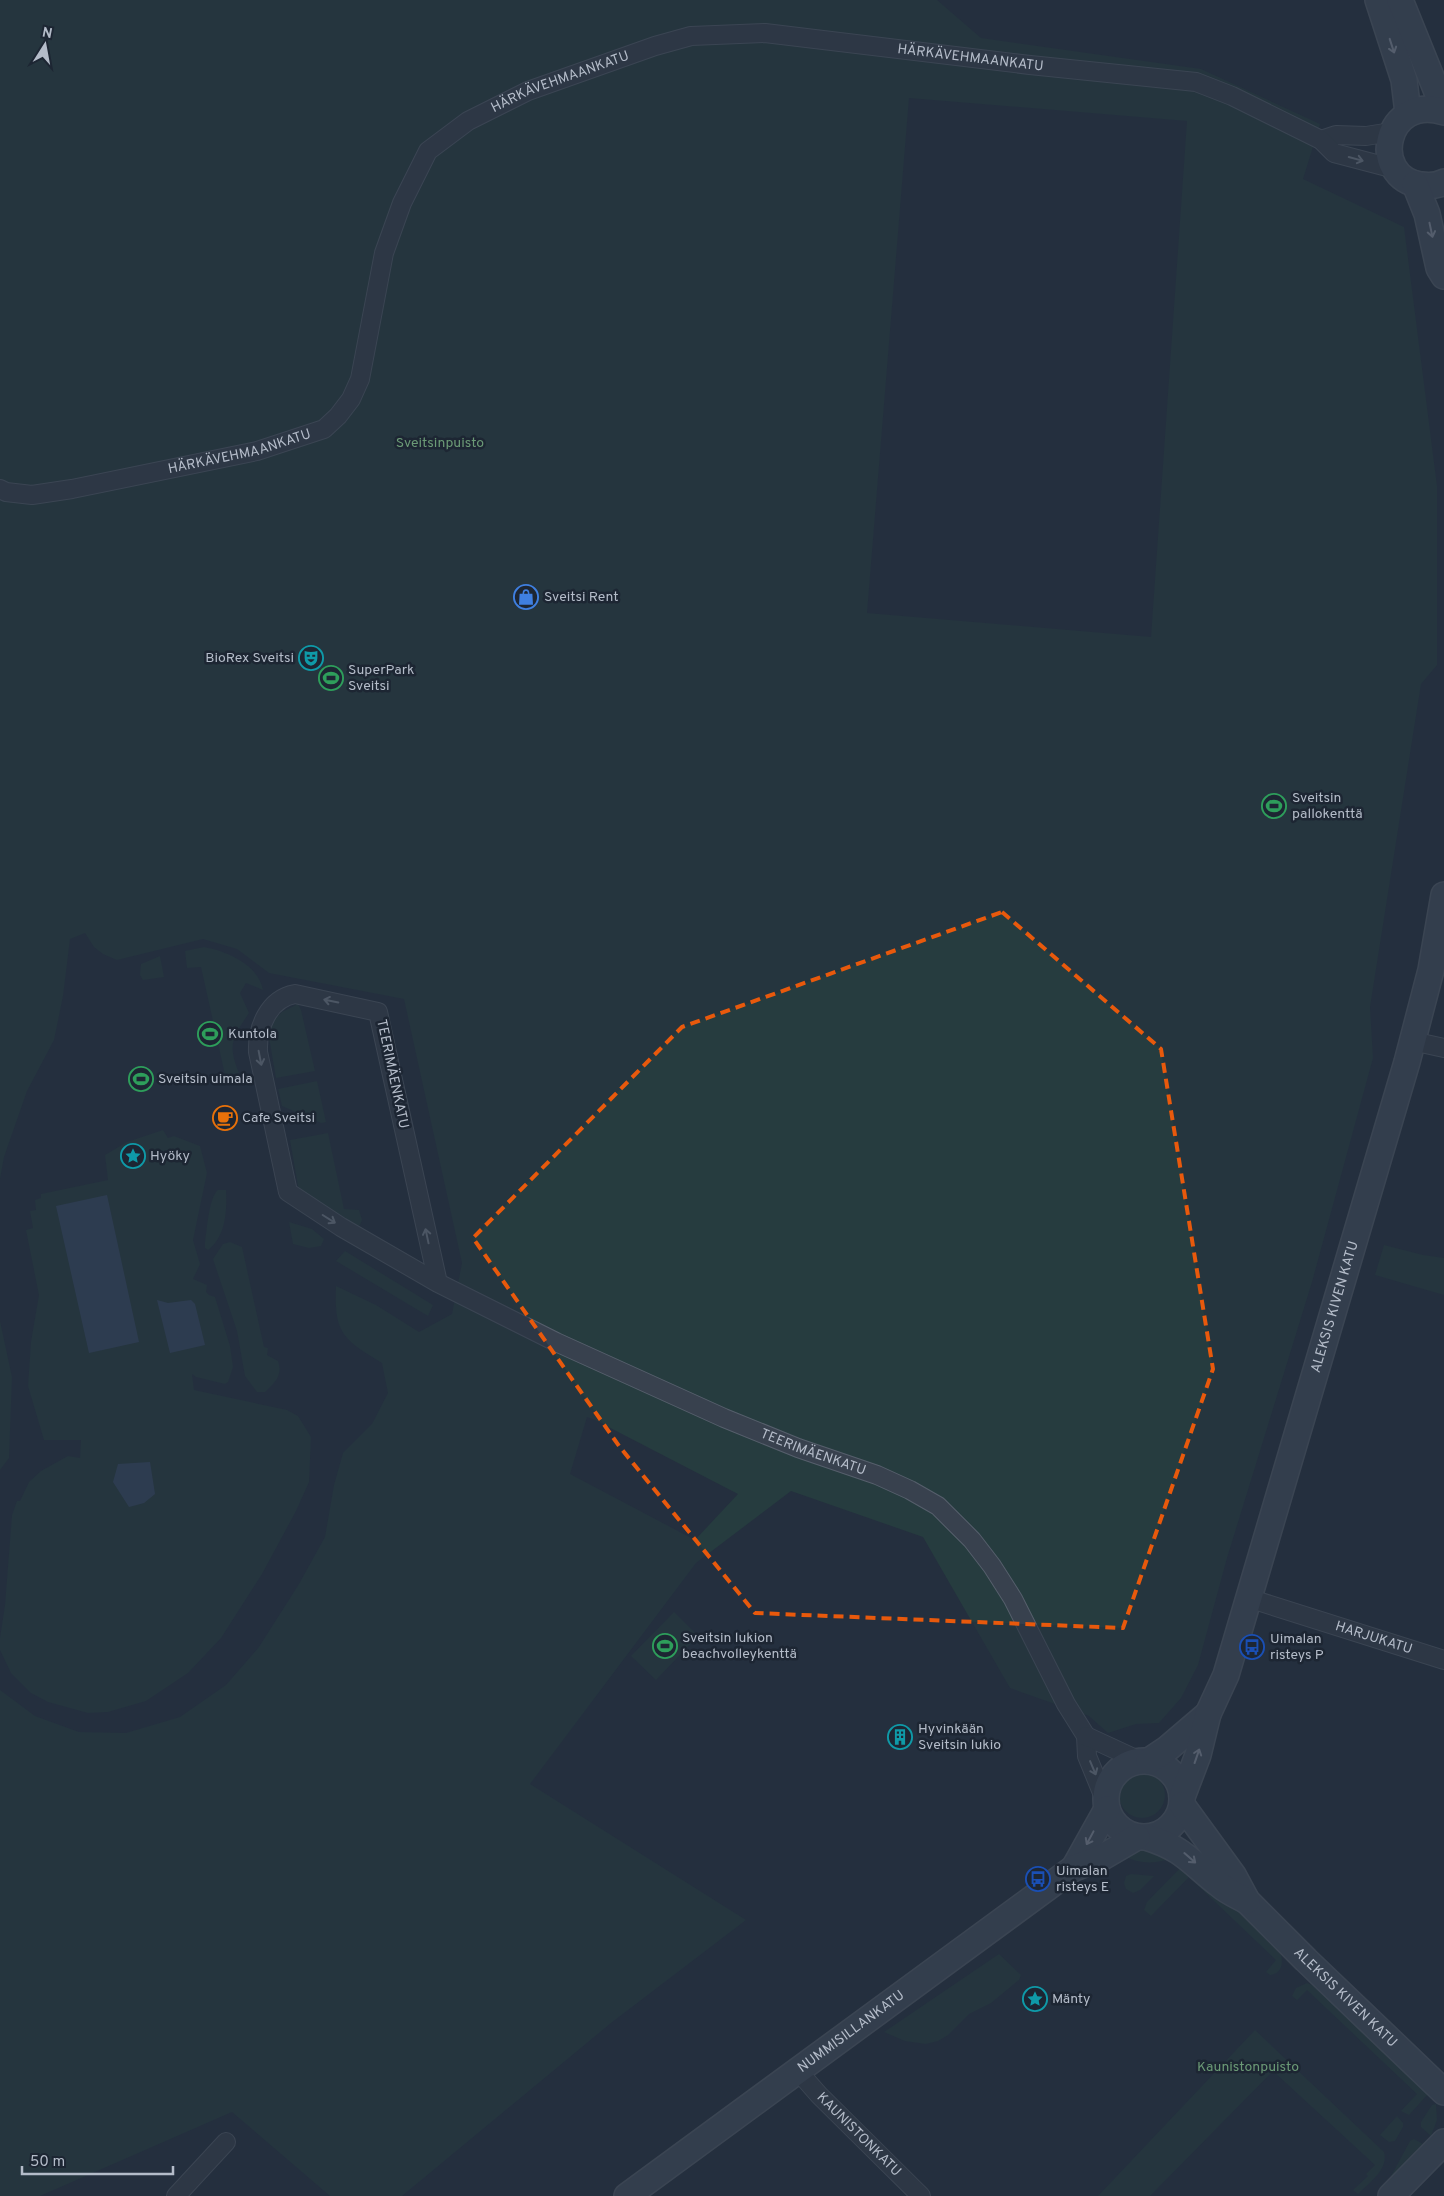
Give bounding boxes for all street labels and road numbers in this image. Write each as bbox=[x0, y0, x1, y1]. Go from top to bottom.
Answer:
street label: HÄRKÄVEHMAANKATU bbox=[897, 41, 1044, 75]
street label: HÄRKÄVEHMAANKATU bbox=[488, 47, 631, 117]
street label: HÄRKÄVEHMAANKATU bbox=[166, 425, 313, 478]
street label: TEERIMÄENKATU bbox=[372, 1018, 413, 1130]
street label: ALEKSIS KIVEN KATU bbox=[1307, 1239, 1362, 1375]
street label: TEERIMÄENKATU bbox=[758, 1425, 868, 1479]
street label: HARJUKATU bbox=[1333, 1618, 1414, 1658]
street label: ALEKSIS KIVEN KATU bbox=[1290, 1944, 1401, 2051]
street label: NUMMISILLANKATU bbox=[794, 1987, 908, 2076]
street label: KAUNISTONKATU bbox=[813, 2089, 905, 2180]

